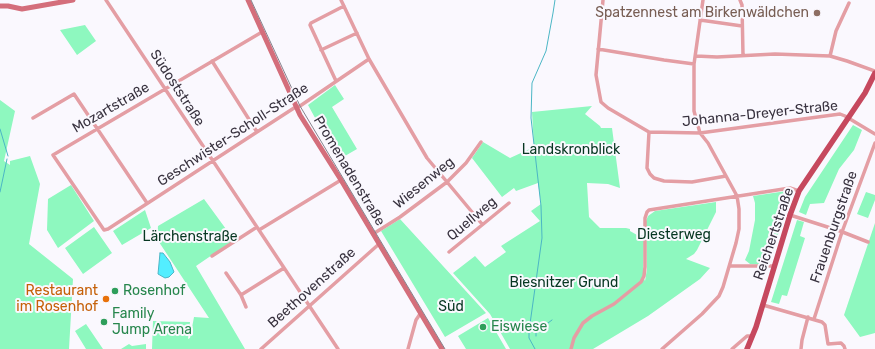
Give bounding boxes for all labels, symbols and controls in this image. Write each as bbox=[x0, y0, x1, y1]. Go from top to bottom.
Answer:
place label: Spatzennest am Birkenwäldchen bbox=[595, 5, 809, 21]
marker: Spatzennest am Birkenwäldchen bbox=[812, 8, 822, 18]
street label: Südoststraße bbox=[146, 47, 208, 129]
street label: Mozartstraße bbox=[69, 79, 153, 137]
street label: Geschwister-Scholl-Straße bbox=[154, 80, 312, 190]
street label: Johanna-Dreyer-Straße bbox=[681, 97, 839, 131]
street label: Promenadenstraße bbox=[310, 113, 388, 229]
park label: Landskronblick bbox=[522, 142, 620, 158]
street label: Wiesenweg bbox=[390, 153, 458, 213]
street label: Frauenburgstraße bbox=[807, 169, 861, 285]
street label: Reichertstraße bbox=[750, 185, 798, 283]
street label: Quellweg bbox=[444, 193, 500, 245]
park label: Diesterweg bbox=[637, 227, 711, 243]
park label: Lärchenstraße bbox=[143, 229, 237, 245]
street label: Beethovenstraße bbox=[265, 244, 359, 332]
park label: Biesnitzer Grund bbox=[510, 275, 618, 291]
place label: Restaurant im Rosenhof bbox=[16, 283, 98, 316]
place label: Rosenhof bbox=[123, 283, 185, 299]
marker: Rosenhof bbox=[110, 286, 120, 296]
marker: Restaurant im Rosenhof bbox=[101, 294, 111, 304]
park label: Süd bbox=[438, 299, 464, 315]
place label: Family Jump Arena bbox=[112, 306, 192, 338]
marker: Family Jump Arena bbox=[99, 317, 109, 327]
place label: Eiswiese bbox=[491, 319, 547, 335]
marker: Eiswiese bbox=[478, 322, 488, 332]

